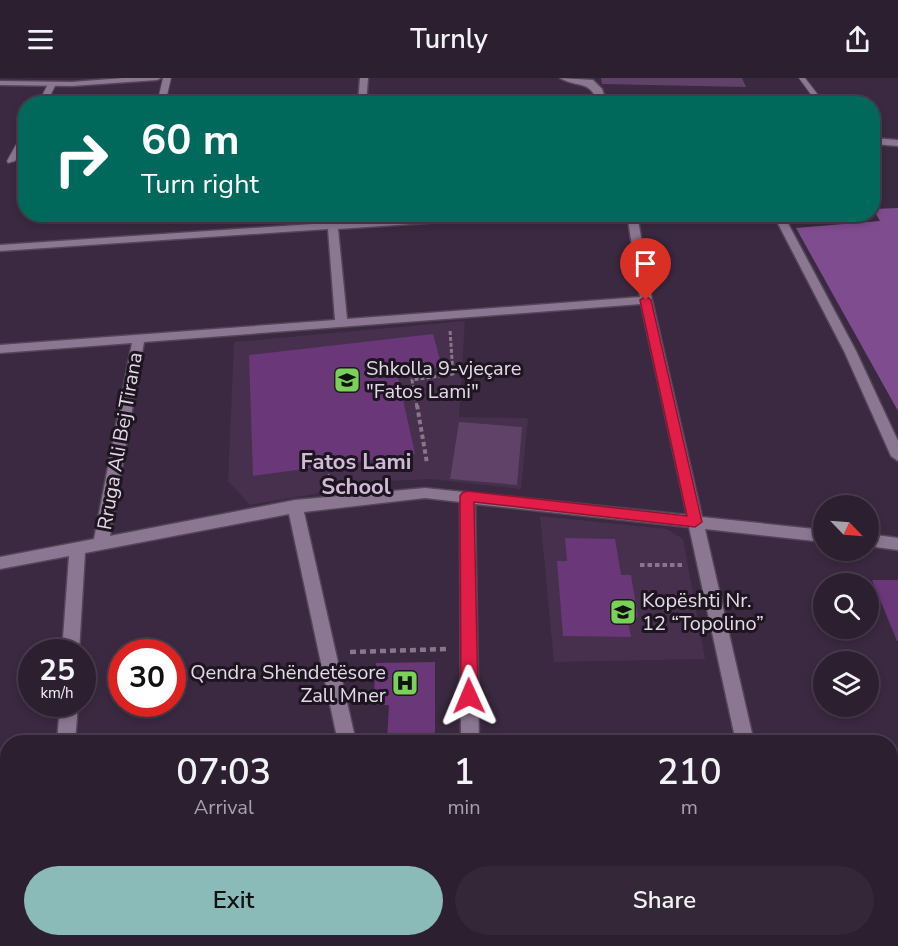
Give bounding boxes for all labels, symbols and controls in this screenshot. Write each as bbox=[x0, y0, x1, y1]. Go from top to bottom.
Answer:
text: Turnly bbox=[410, 21, 488, 58]
icon: menu bbox=[24, 23, 57, 56]
icon: share bbox=[841, 23, 874, 56]
text: 60 m bbox=[141, 112, 240, 169]
icon: right bbox=[42, 120, 120, 198]
text: Turn right bbox=[141, 166, 259, 203]
pin bbox=[620, 238, 671, 300]
icon: arrive bbox=[629, 247, 662, 280]
street label: Rruga Ali Bej Tirana bbox=[91, 350, 149, 532]
place label: Shkolla 9-vjeçare "Fatos Lami" bbox=[366, 355, 521, 405]
school or university icon: Shkolla 9-vjeçare "Fatos Lami" bbox=[332, 365, 362, 395]
district label: Fatos Lami School bbox=[301, 447, 411, 502]
north arrow bbox=[813, 495, 879, 561]
map controls bbox=[813, 495, 879, 717]
button: search bbox=[813, 573, 879, 639]
place label: Kopështi Nr. 12 “Topolino” bbox=[642, 587, 764, 637]
school or university icon: Kopështi Nr. 12 “Topolino” bbox=[608, 597, 638, 627]
speed limit sign: 30 bbox=[108, 639, 186, 717]
text: 25 bbox=[39, 650, 75, 691]
button: layers bbox=[813, 651, 879, 717]
place label: Qendra Shëndetësore Zall Mner bbox=[190, 659, 386, 709]
position arrow bbox=[437, 664, 501, 728]
hospital icon: Qendra Shëndetësore Zall Mner bbox=[390, 668, 420, 698]
text: km/h bbox=[40, 683, 74, 703]
text: 07:03 bbox=[176, 748, 271, 797]
text: 1 bbox=[453, 748, 475, 797]
text: 210 bbox=[657, 748, 722, 797]
text: Arrival bbox=[194, 794, 254, 821]
text: min bbox=[448, 794, 481, 821]
text: m bbox=[681, 794, 698, 821]
button: Exit bbox=[24, 866, 443, 935]
button: Share bbox=[455, 866, 874, 935]

